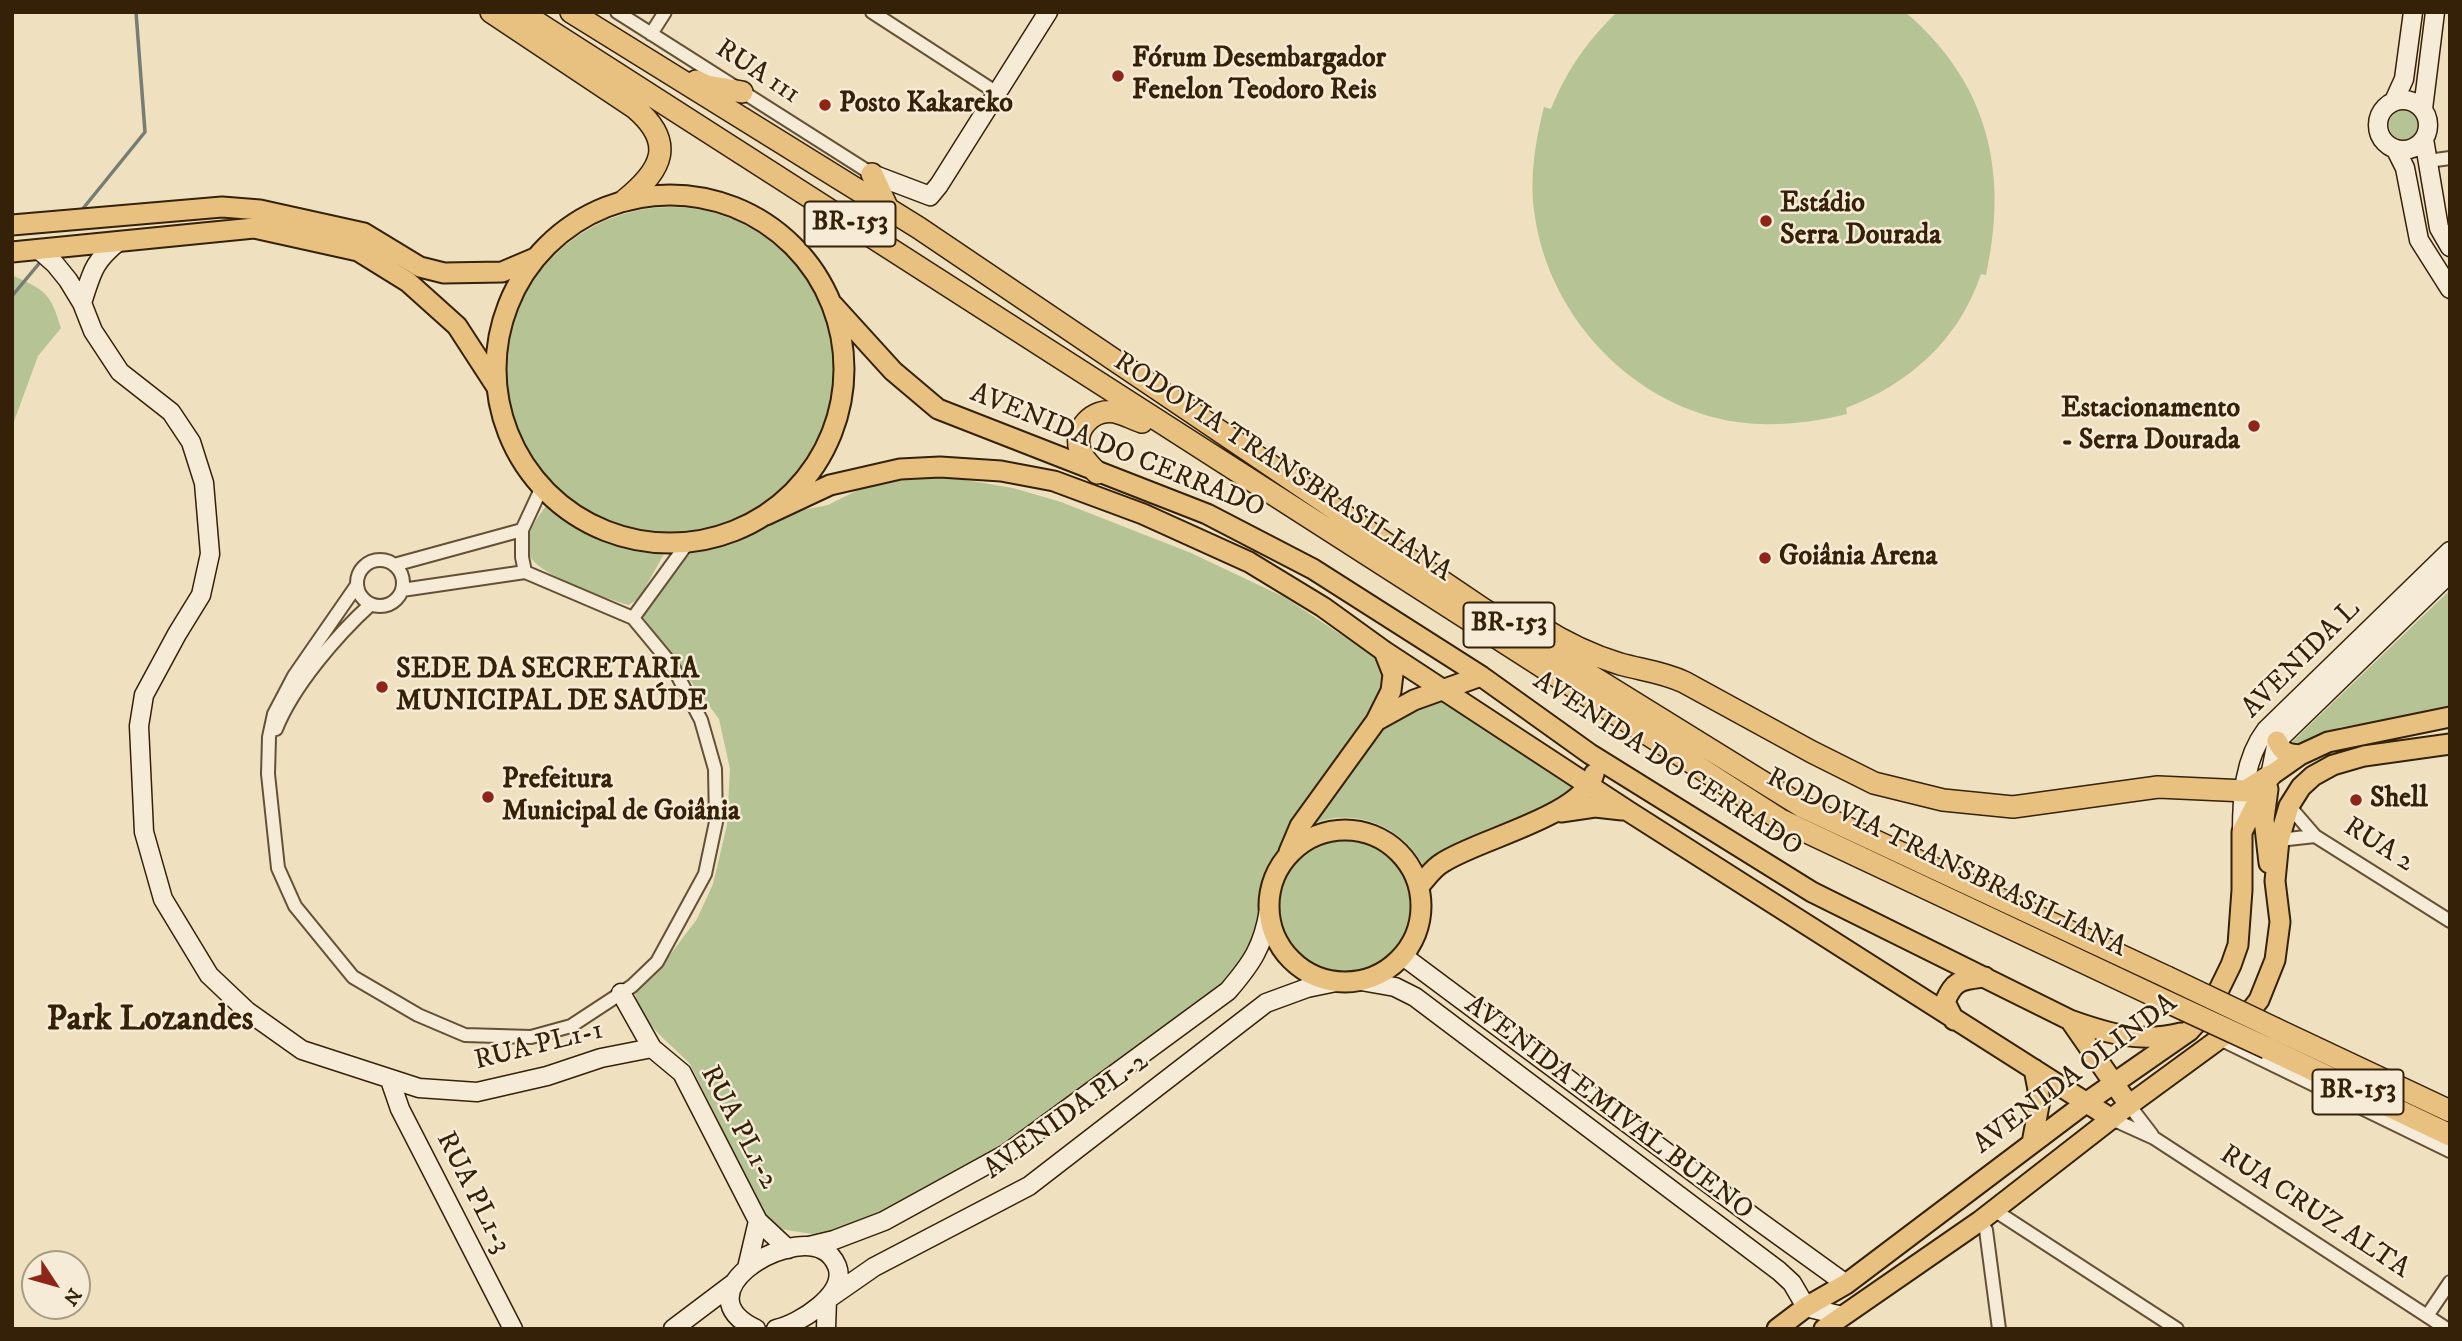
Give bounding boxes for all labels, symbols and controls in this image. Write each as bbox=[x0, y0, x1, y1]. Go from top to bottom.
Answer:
street label: RUA 111 bbox=[709, 33, 805, 113]
place label: Fórum Desembargador Fenelon Teodoro Reis bbox=[1132, 43, 1386, 109]
marker: Fórum Desembargador Fenelon Teodoro Reis bbox=[1110, 68, 1126, 84]
place label: Posto Kakareko bbox=[839, 88, 1013, 122]
marker: Posto Kakareko bbox=[817, 97, 833, 113]
place label: Estádio Serra Dourada bbox=[1780, 188, 1941, 254]
road number: BR-153 bbox=[804, 202, 896, 246]
marker: Estádio Serra Dourada bbox=[1758, 213, 1774, 229]
street label: RODOVIA TRANSBRASILIANA bbox=[1107, 346, 1457, 590]
street label: AVENIDA DO CERRADO bbox=[965, 378, 1269, 526]
place label: Estacionamento - Serra Dourada bbox=[2061, 393, 2240, 459]
marker: Estacionamento - Serra Dourada bbox=[2246, 418, 2262, 434]
place label: Goiânia Arena bbox=[1779, 541, 1937, 575]
marker: Goiânia Arena bbox=[1757, 550, 1773, 566]
street label: AVENIDA L bbox=[2236, 594, 2368, 726]
road number: BR-153 bbox=[1464, 603, 1554, 648]
place label: SEDE DA SECRETARIA MUNICIPAL DE SAÚDE bbox=[396, 654, 708, 720]
street label: AVENIDA DO CERRADO bbox=[1526, 665, 1808, 865]
marker: SEDE DA SECRETARIA MUNICIPAL DE SAÚDE bbox=[374, 679, 390, 695]
street label: RODOVIA TRANSBRASILIANA bbox=[1760, 762, 2132, 966]
place label: Prefeitura Municipal de Goiânia bbox=[502, 764, 740, 830]
place label: Shell bbox=[2370, 783, 2428, 817]
marker: Prefeitura Municipal de Goiânia bbox=[480, 789, 496, 805]
marker: Shell bbox=[2348, 792, 2364, 808]
street label: RUA 2 bbox=[2337, 811, 2419, 881]
street label: AVENIDA OLINDA bbox=[1968, 988, 2184, 1162]
street label: AVENIDA EMIVAL BUENO bbox=[1457, 989, 1759, 1229]
district label: Park Lozandes bbox=[46, 1001, 254, 1043]
street label: RUA PL1-1 bbox=[471, 1015, 607, 1079]
street label: AVENIDA PL-2 bbox=[978, 1046, 1156, 1188]
street label: RUA PL1-2 bbox=[692, 1061, 784, 1195]
road number: BR-153 bbox=[2312, 1070, 2404, 1114]
street label: RUA PL1-3 bbox=[427, 1127, 517, 1259]
street label: RUA CRUZ ALTA bbox=[2213, 1139, 2415, 1287]
north arrow bbox=[21, 1250, 91, 1320]
text: N bbox=[58, 1283, 86, 1310]

